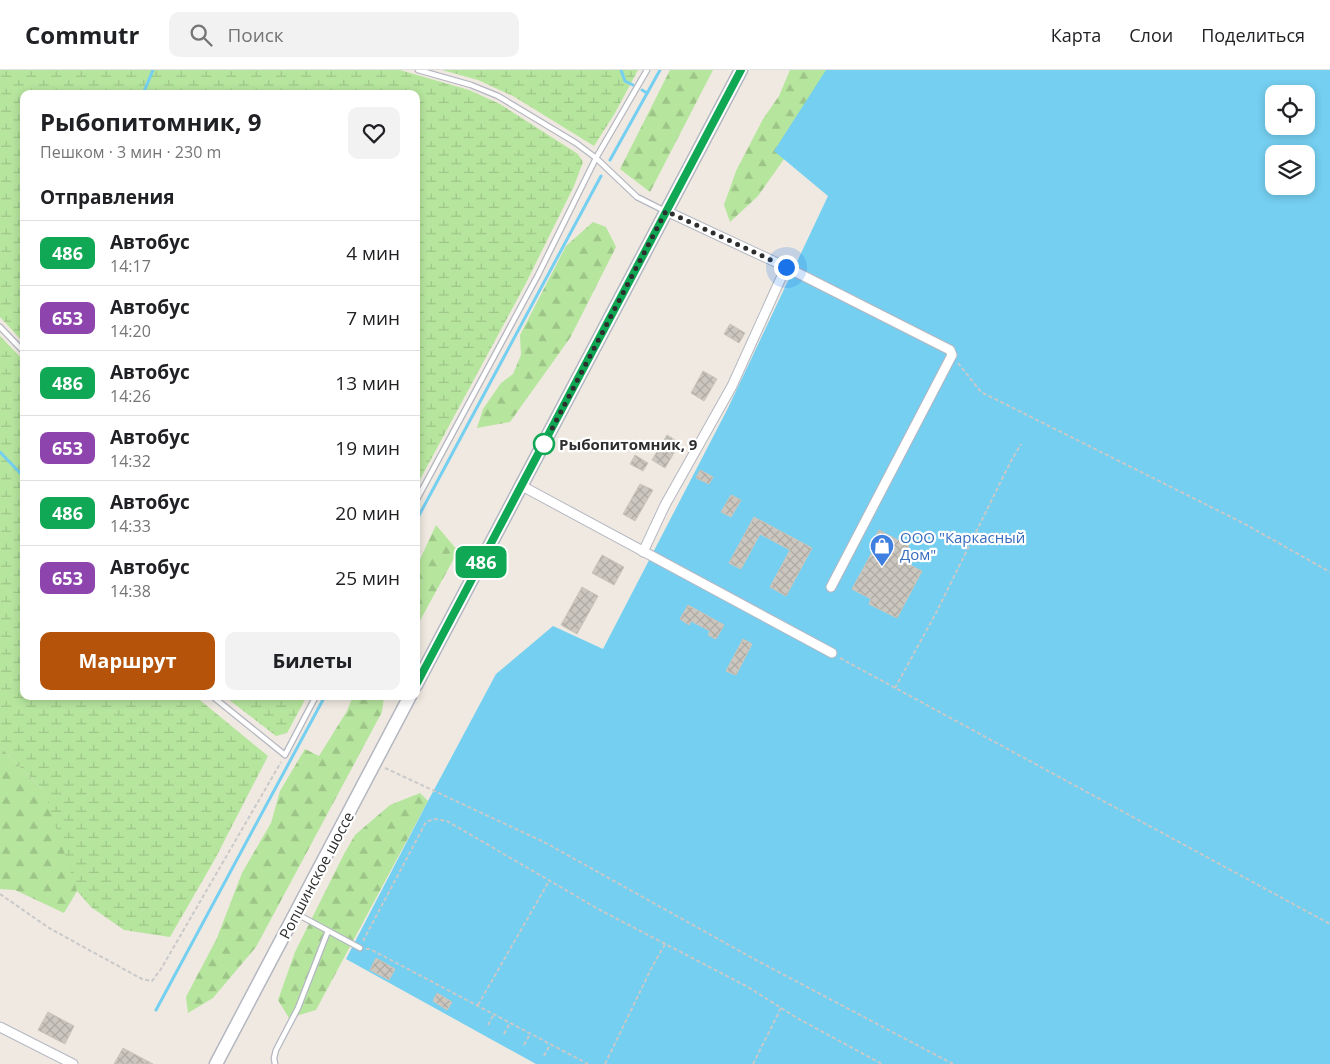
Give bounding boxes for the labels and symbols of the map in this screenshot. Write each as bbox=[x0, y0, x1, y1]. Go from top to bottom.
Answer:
your location bbox=[774, 255, 799, 280]
marker: Рыбопитомник, 9 bbox=[533, 433, 555, 455]
place label: Рыбопитомник, 9 bbox=[559, 434, 698, 454]
place label: ООО "Каркасный Дом" bbox=[900, 527, 1025, 564]
shop icon: ООО "Каркасный Дом" bbox=[869, 533, 895, 567]
line badge: 486 bbox=[452, 546, 510, 578]
street label: Ропшинское шоссе bbox=[274, 808, 358, 942]

